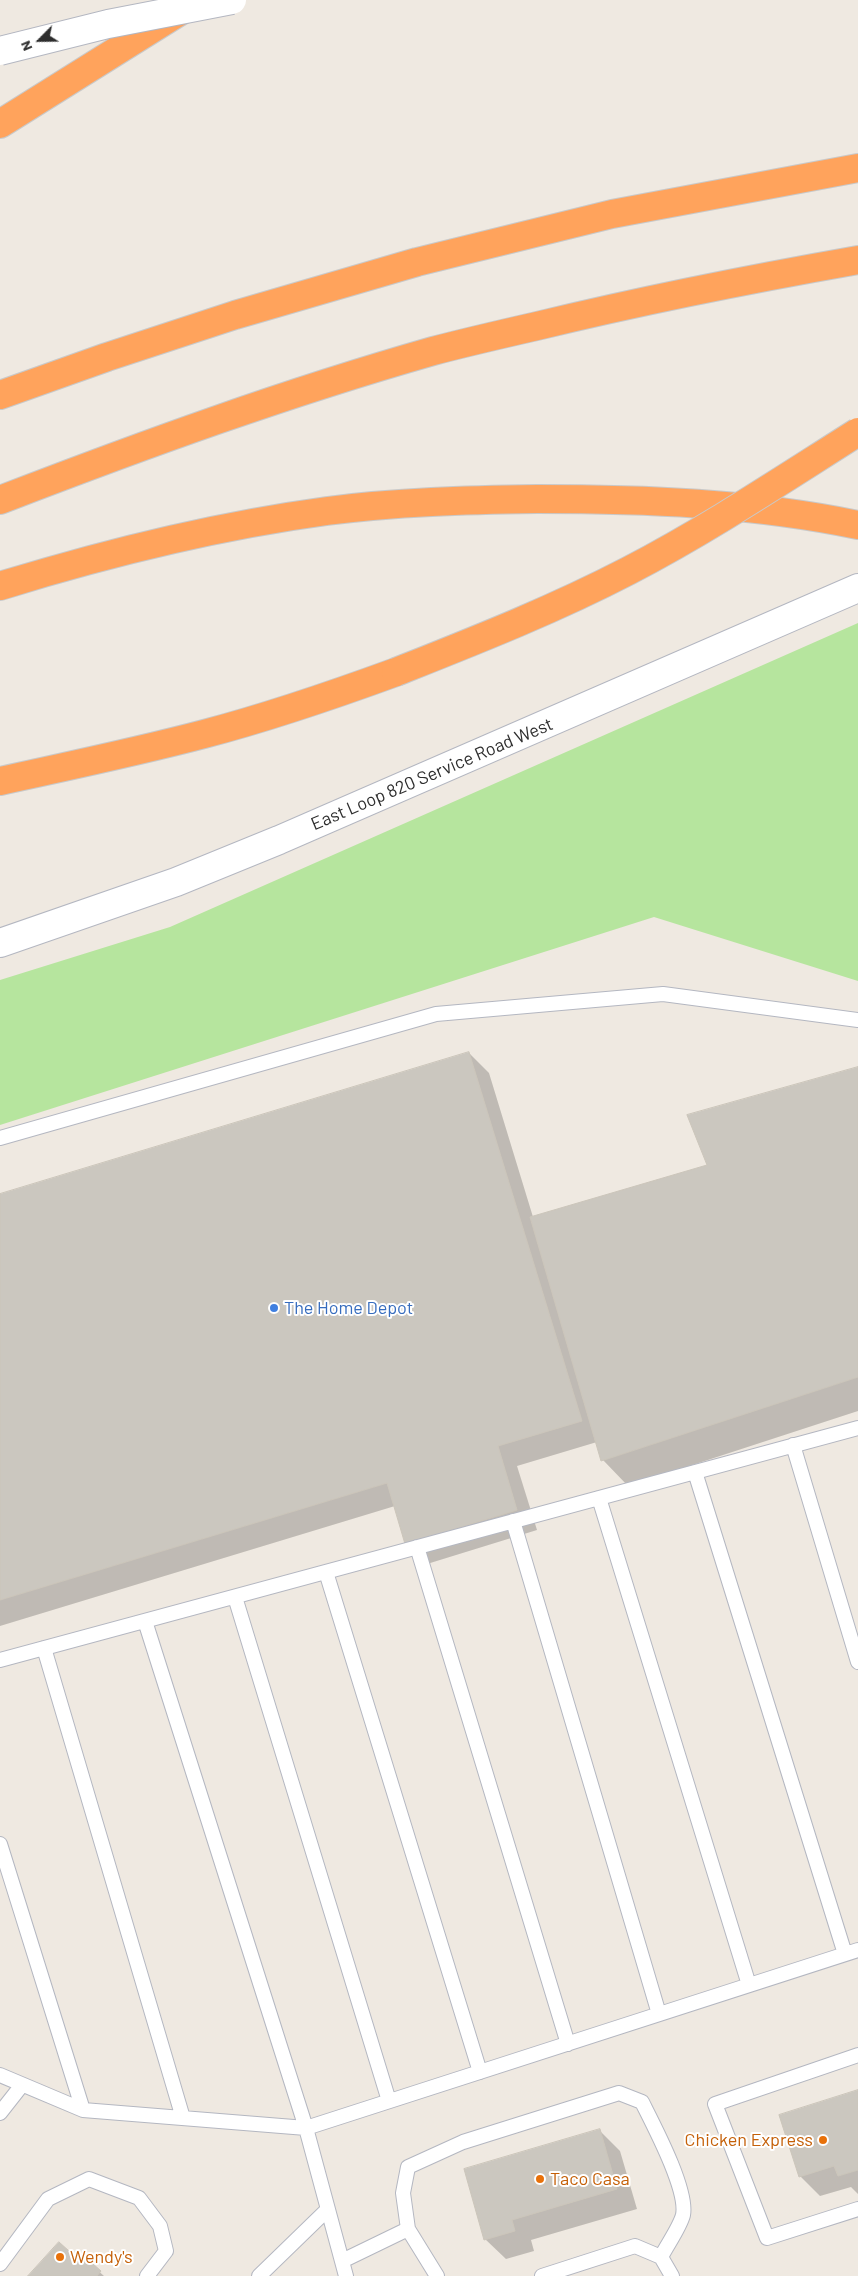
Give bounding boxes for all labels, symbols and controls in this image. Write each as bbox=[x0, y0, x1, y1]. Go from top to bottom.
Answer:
north arrow bbox=[15, 15, 65, 65]
text: N bbox=[16, 38, 35, 54]
street label: East Loop 820 Service Road West bbox=[308, 713, 556, 835]
place label: The Home Depot bbox=[284, 1297, 413, 1319]
marker: The Home Depot bbox=[268, 1302, 280, 1314]
place label: Chicken Express bbox=[684, 2129, 813, 2151]
marker: Chicken Express bbox=[817, 2134, 829, 2146]
place label: Taco Casa bbox=[550, 2168, 630, 2190]
marker: Taco Casa bbox=[534, 2173, 546, 2185]
place label: Wendy's bbox=[70, 2246, 133, 2268]
marker: Wendy's bbox=[54, 2251, 66, 2263]

